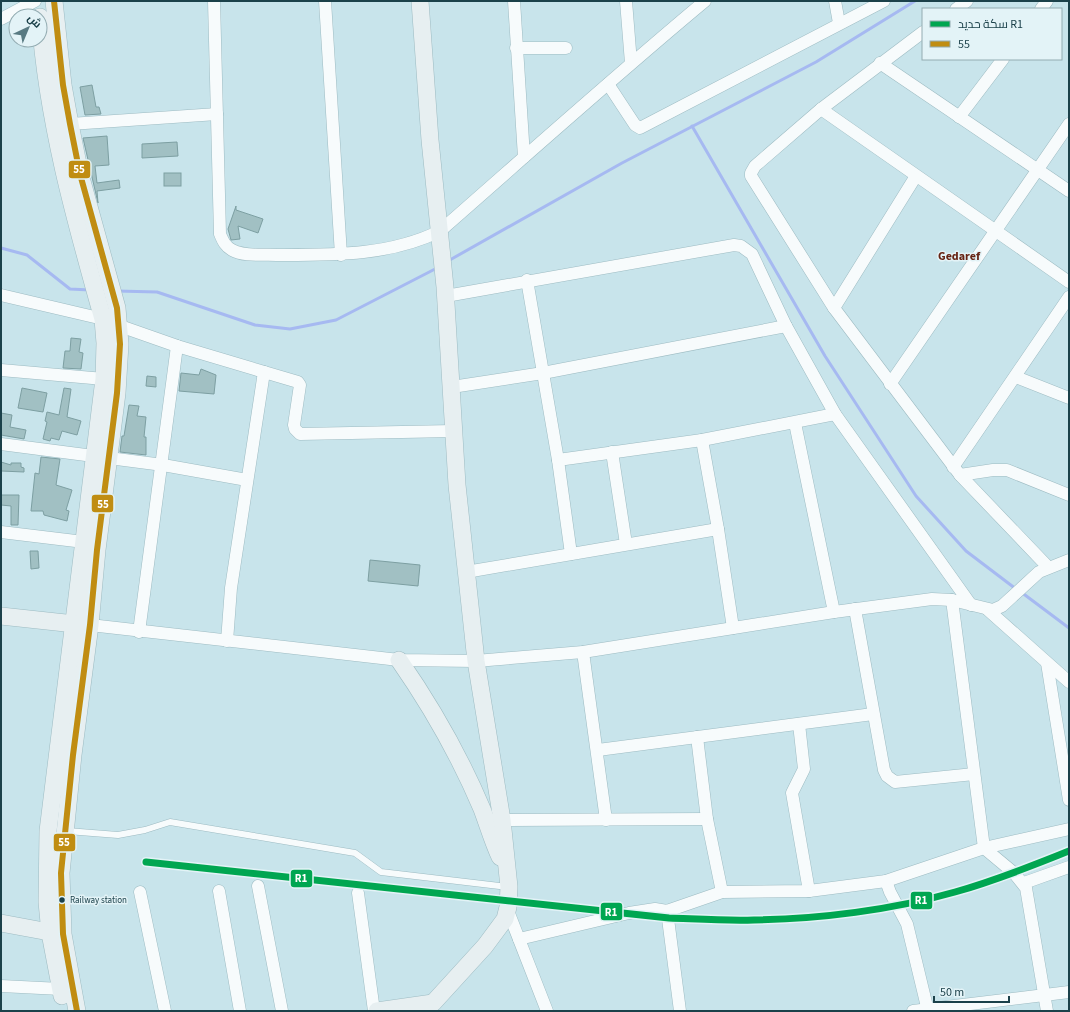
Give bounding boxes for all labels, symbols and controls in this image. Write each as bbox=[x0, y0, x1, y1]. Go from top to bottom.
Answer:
north arrow bbox=[8, 8, 48, 48]
legend bbox=[922, 8, 1062, 60]
text: ش bbox=[24, 11, 45, 31]
text: سكة حديد R1 bbox=[958, 16, 1023, 33]
text: 55 bbox=[958, 36, 970, 53]
line badge: 55 bbox=[68, 160, 91, 179]
text: 55 bbox=[73, 162, 85, 177]
district label: Gedaref bbox=[938, 248, 981, 265]
line badge: 55 bbox=[91, 494, 114, 513]
text: 55 bbox=[97, 497, 109, 512]
line badge: 55 bbox=[53, 833, 76, 852]
text: 55 bbox=[58, 835, 70, 850]
line badge: R1 bbox=[290, 869, 313, 888]
text: R1 bbox=[295, 871, 307, 886]
line badge: R1 bbox=[910, 891, 933, 910]
text: R1 bbox=[915, 893, 927, 908]
place label: Railway station bbox=[70, 894, 127, 907]
marker: Railway station bbox=[57, 895, 67, 905]
line badge: R1 bbox=[600, 902, 623, 921]
text: R1 bbox=[605, 905, 617, 920]
scale bar bbox=[934, 978, 1009, 1004]
text: 50 m bbox=[940, 984, 964, 1001]

